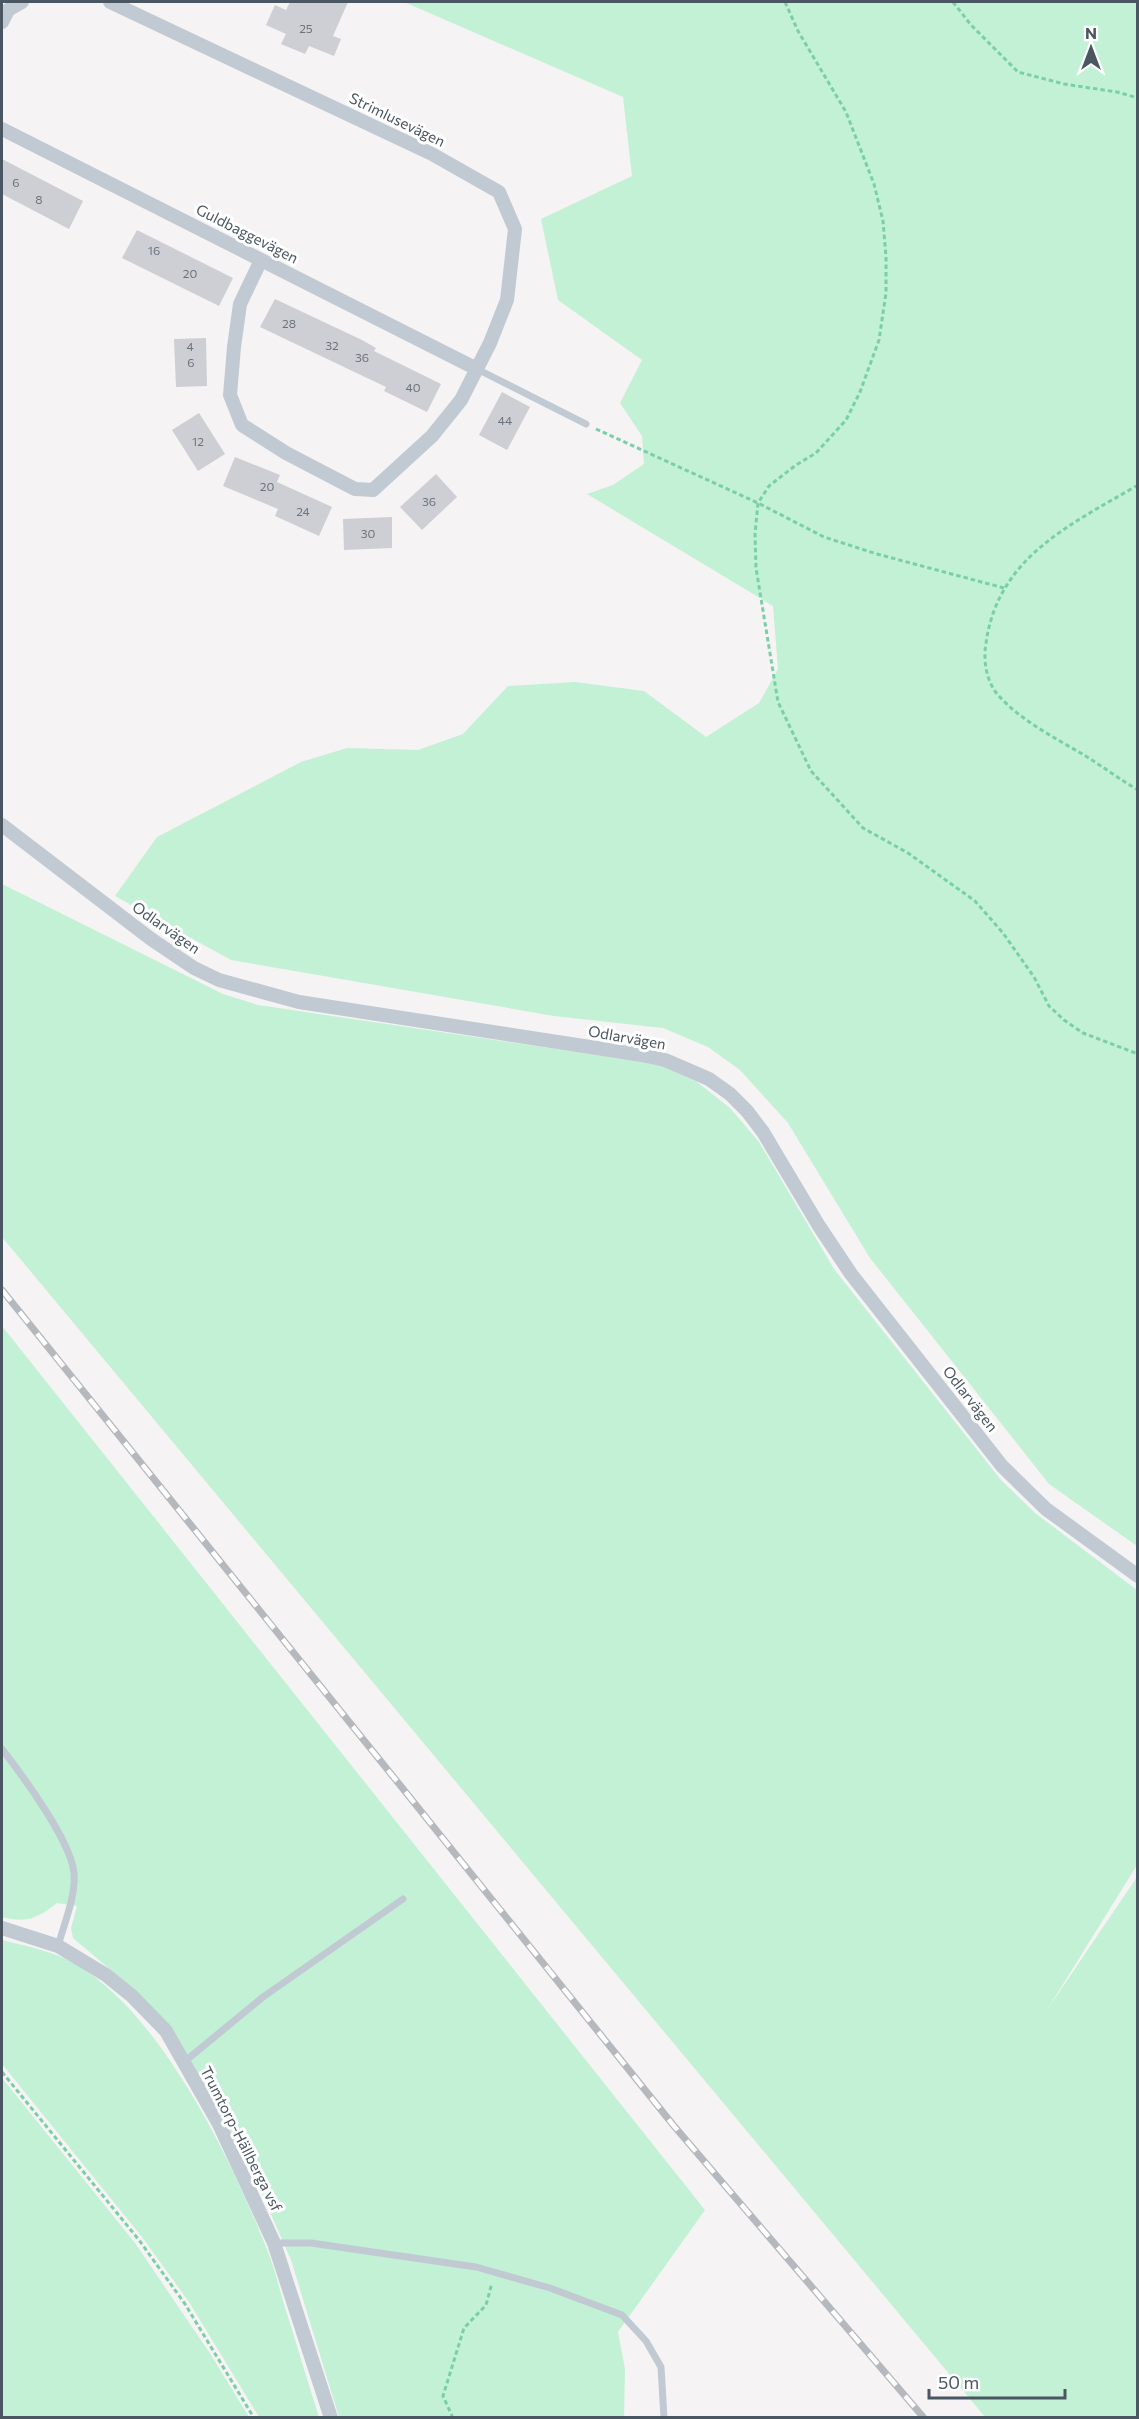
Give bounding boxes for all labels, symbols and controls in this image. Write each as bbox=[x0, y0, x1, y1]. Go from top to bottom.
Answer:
north arrow bbox=[1061, 18, 1121, 78]
house number: 25 bbox=[299, 21, 313, 35]
text: N bbox=[1085, 23, 1097, 42]
street label: Strimlusevägen bbox=[347, 88, 448, 150]
house number: 6 bbox=[12, 175, 20, 189]
house number: 8 bbox=[35, 192, 43, 206]
street label: Guldbaggevägen bbox=[193, 200, 302, 267]
house number: 16 bbox=[148, 243, 160, 257]
house number: 20 bbox=[183, 266, 197, 280]
house number: 28 bbox=[282, 316, 296, 330]
house number: 32 bbox=[325, 338, 339, 352]
house number: 4 bbox=[186, 339, 194, 353]
house number: 36 bbox=[355, 350, 369, 364]
house number: 6 bbox=[187, 355, 195, 369]
house number: 40 bbox=[405, 380, 421, 394]
house number: 44 bbox=[498, 413, 512, 427]
house number: 12 bbox=[192, 434, 204, 448]
house number: 20 bbox=[260, 479, 274, 493]
house number: 36 bbox=[422, 494, 436, 508]
house number: 24 bbox=[296, 504, 310, 518]
house number: 30 bbox=[361, 526, 376, 540]
street label: Odlarvägen bbox=[129, 897, 204, 957]
street label: Odlarvägen bbox=[587, 1021, 667, 1053]
street label: Odlarvägen bbox=[940, 1362, 1002, 1435]
street label: Trumtorp-Hällberga vsf bbox=[197, 2063, 286, 2214]
scale bar bbox=[929, 2362, 1066, 2400]
text: 50 m bbox=[938, 2371, 979, 2393]

